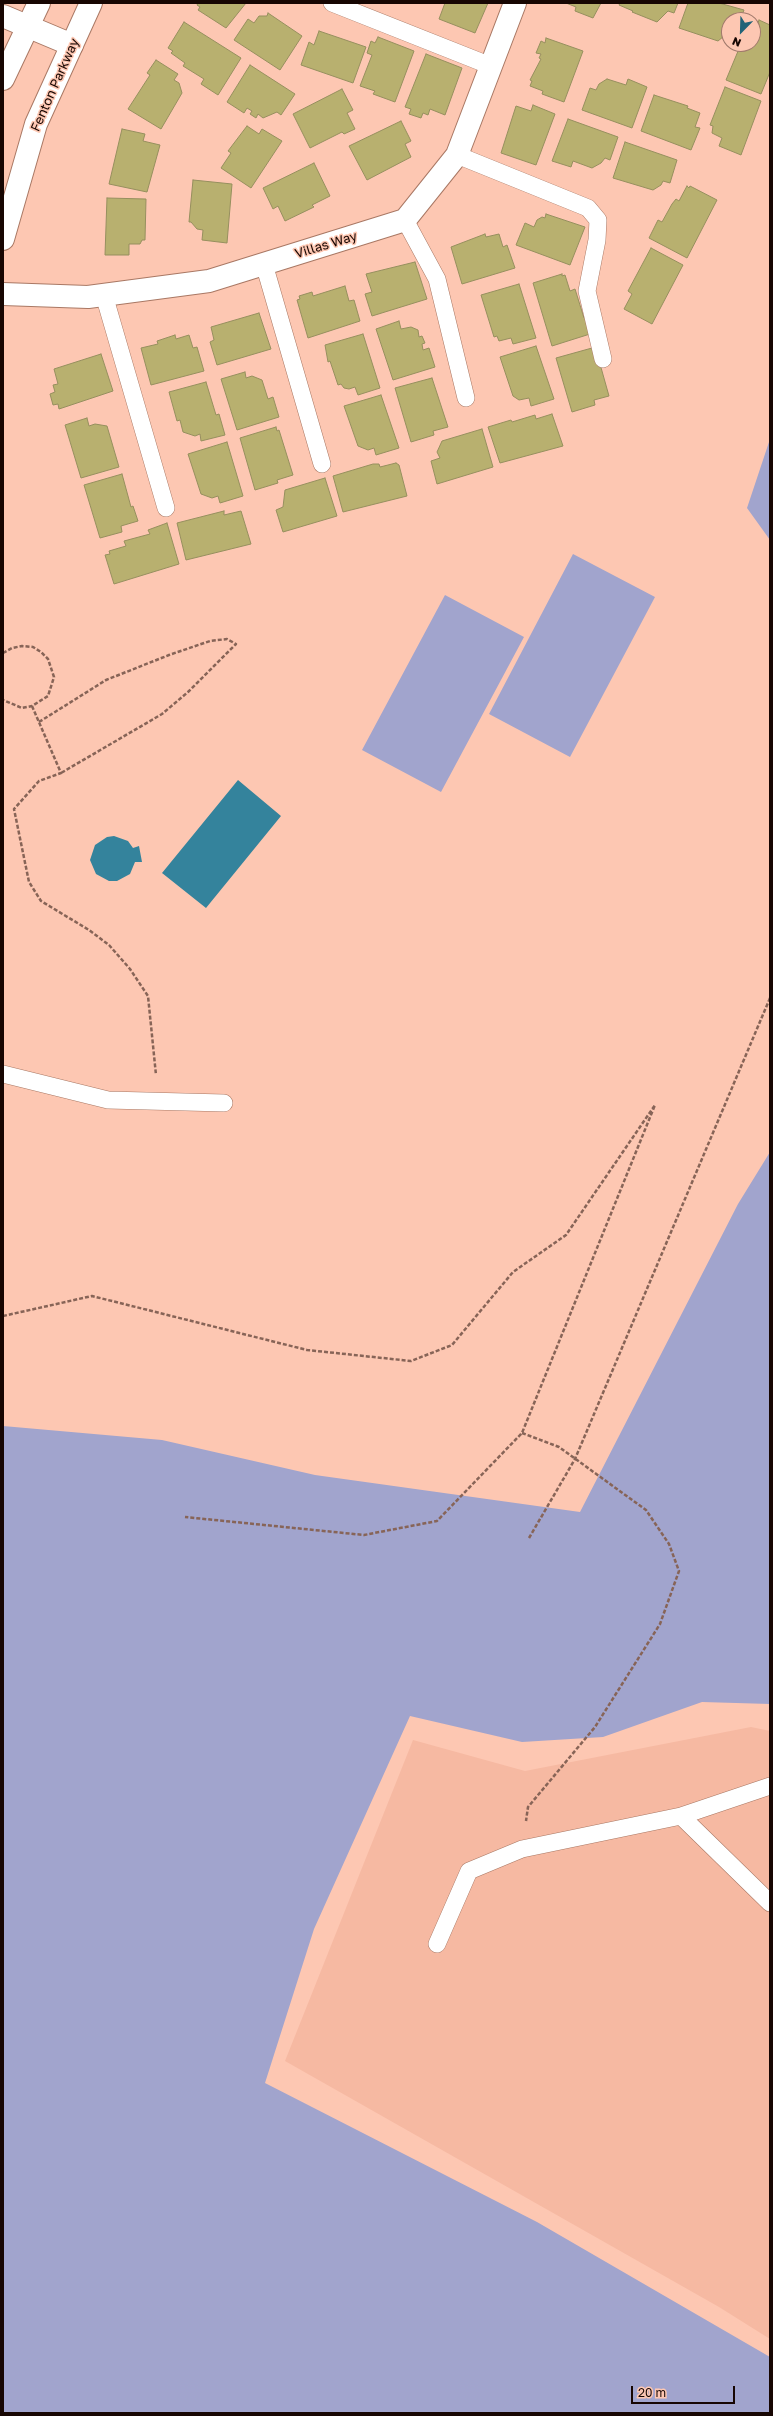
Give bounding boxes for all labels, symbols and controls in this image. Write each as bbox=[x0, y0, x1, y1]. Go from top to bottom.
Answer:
north arrow bbox=[721, 12, 761, 52]
text: N bbox=[730, 35, 743, 50]
street label: Fenton Parkway bbox=[28, 36, 82, 134]
street label: Villas Way bbox=[293, 228, 359, 262]
scale bar bbox=[633, 2378, 737, 2404]
text: 20 m bbox=[638, 2385, 666, 2400]

